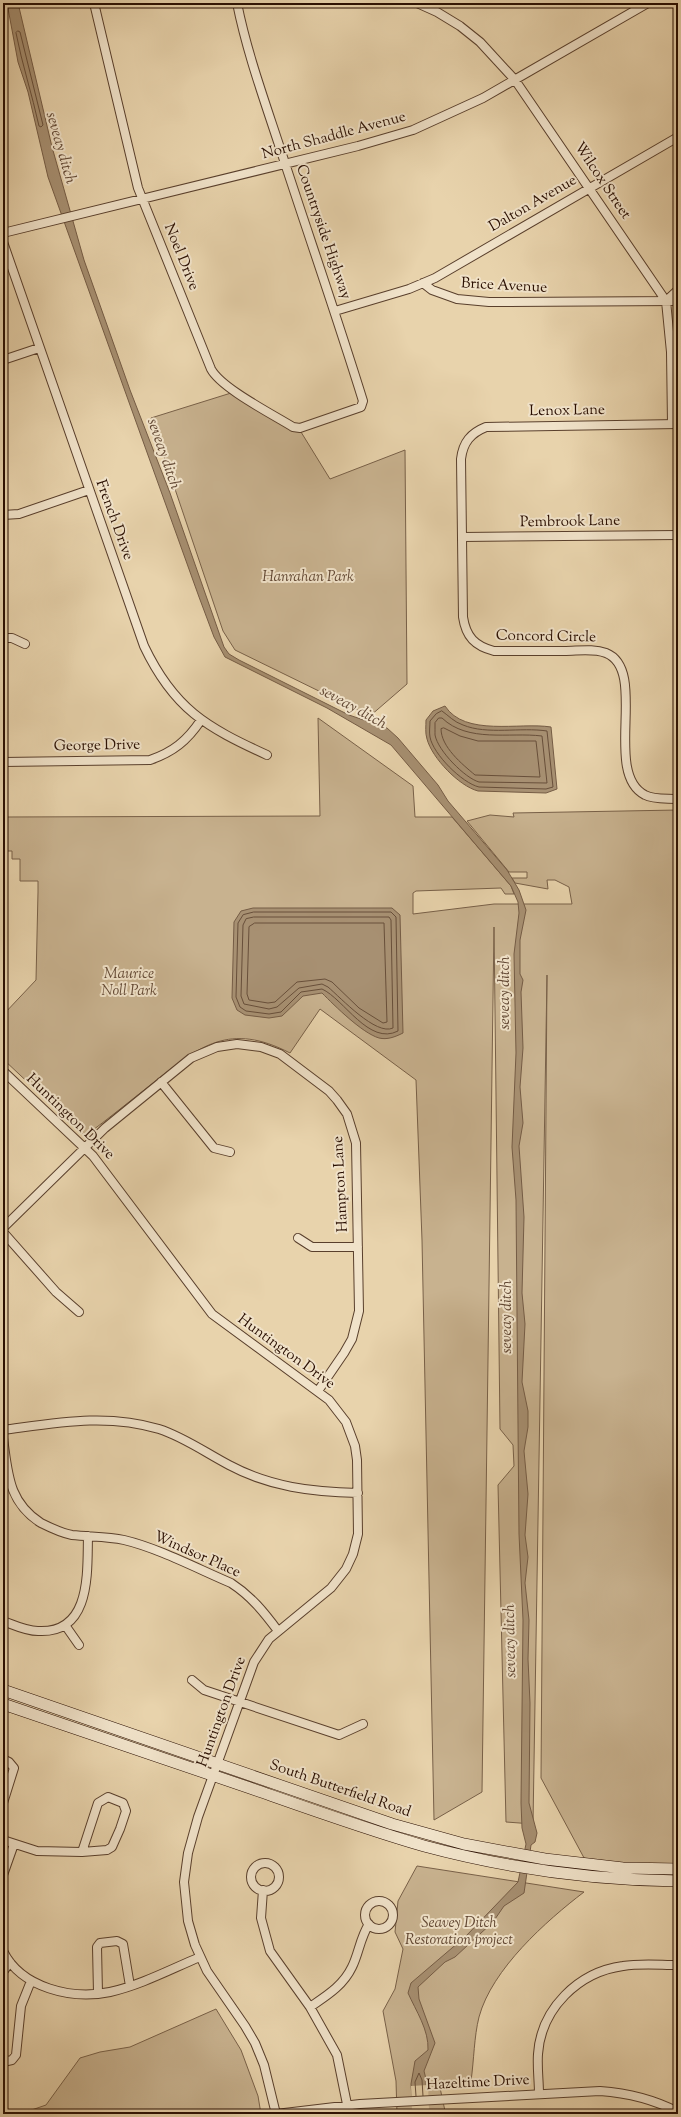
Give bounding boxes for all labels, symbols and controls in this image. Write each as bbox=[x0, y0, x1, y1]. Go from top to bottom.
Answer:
street label: North Shaddle Avenue bbox=[260, 107, 408, 165]
water label: seveay ditch bbox=[39, 109, 81, 187]
street label: Wilcox Street bbox=[568, 138, 636, 224]
street label: Countryside Highway bbox=[290, 162, 356, 303]
street label: Dalton Avenue bbox=[485, 170, 581, 238]
street label: Noel Drive bbox=[158, 220, 204, 294]
street label: Brice Avenue bbox=[460, 273, 548, 299]
street label: Lenox Lane bbox=[529, 400, 605, 422]
water label: seveay ditch bbox=[140, 415, 186, 493]
street label: French Drive bbox=[90, 477, 138, 563]
street label: Pembrook Lane bbox=[520, 511, 620, 533]
park label: Hanrahan Park bbox=[262, 567, 354, 588]
street label: Concord Circle bbox=[496, 626, 596, 648]
water label: seveay ditch bbox=[315, 680, 391, 736]
street label: George Drive bbox=[54, 735, 140, 757]
water label: seveay ditch bbox=[494, 956, 517, 1030]
park label: Maurice Noll Park bbox=[101, 964, 157, 1002]
street label: Huntington Drive bbox=[21, 1069, 119, 1165]
street label: Hampton Lane bbox=[328, 1135, 354, 1233]
water label: seveay ditch bbox=[496, 1280, 519, 1354]
street label: Huntington Drive bbox=[233, 1309, 339, 1395]
street label: Windsor Place bbox=[150, 1526, 244, 1584]
water label: seveay ditch bbox=[499, 1604, 523, 1678]
street label: Huntington Drive bbox=[192, 1654, 252, 1770]
street label: South Butterfield Road bbox=[266, 1755, 414, 1823]
park label: Seavey Ditch Restoration project bbox=[405, 1913, 513, 1951]
street label: Hazeltime Drive bbox=[426, 2070, 530, 2096]

